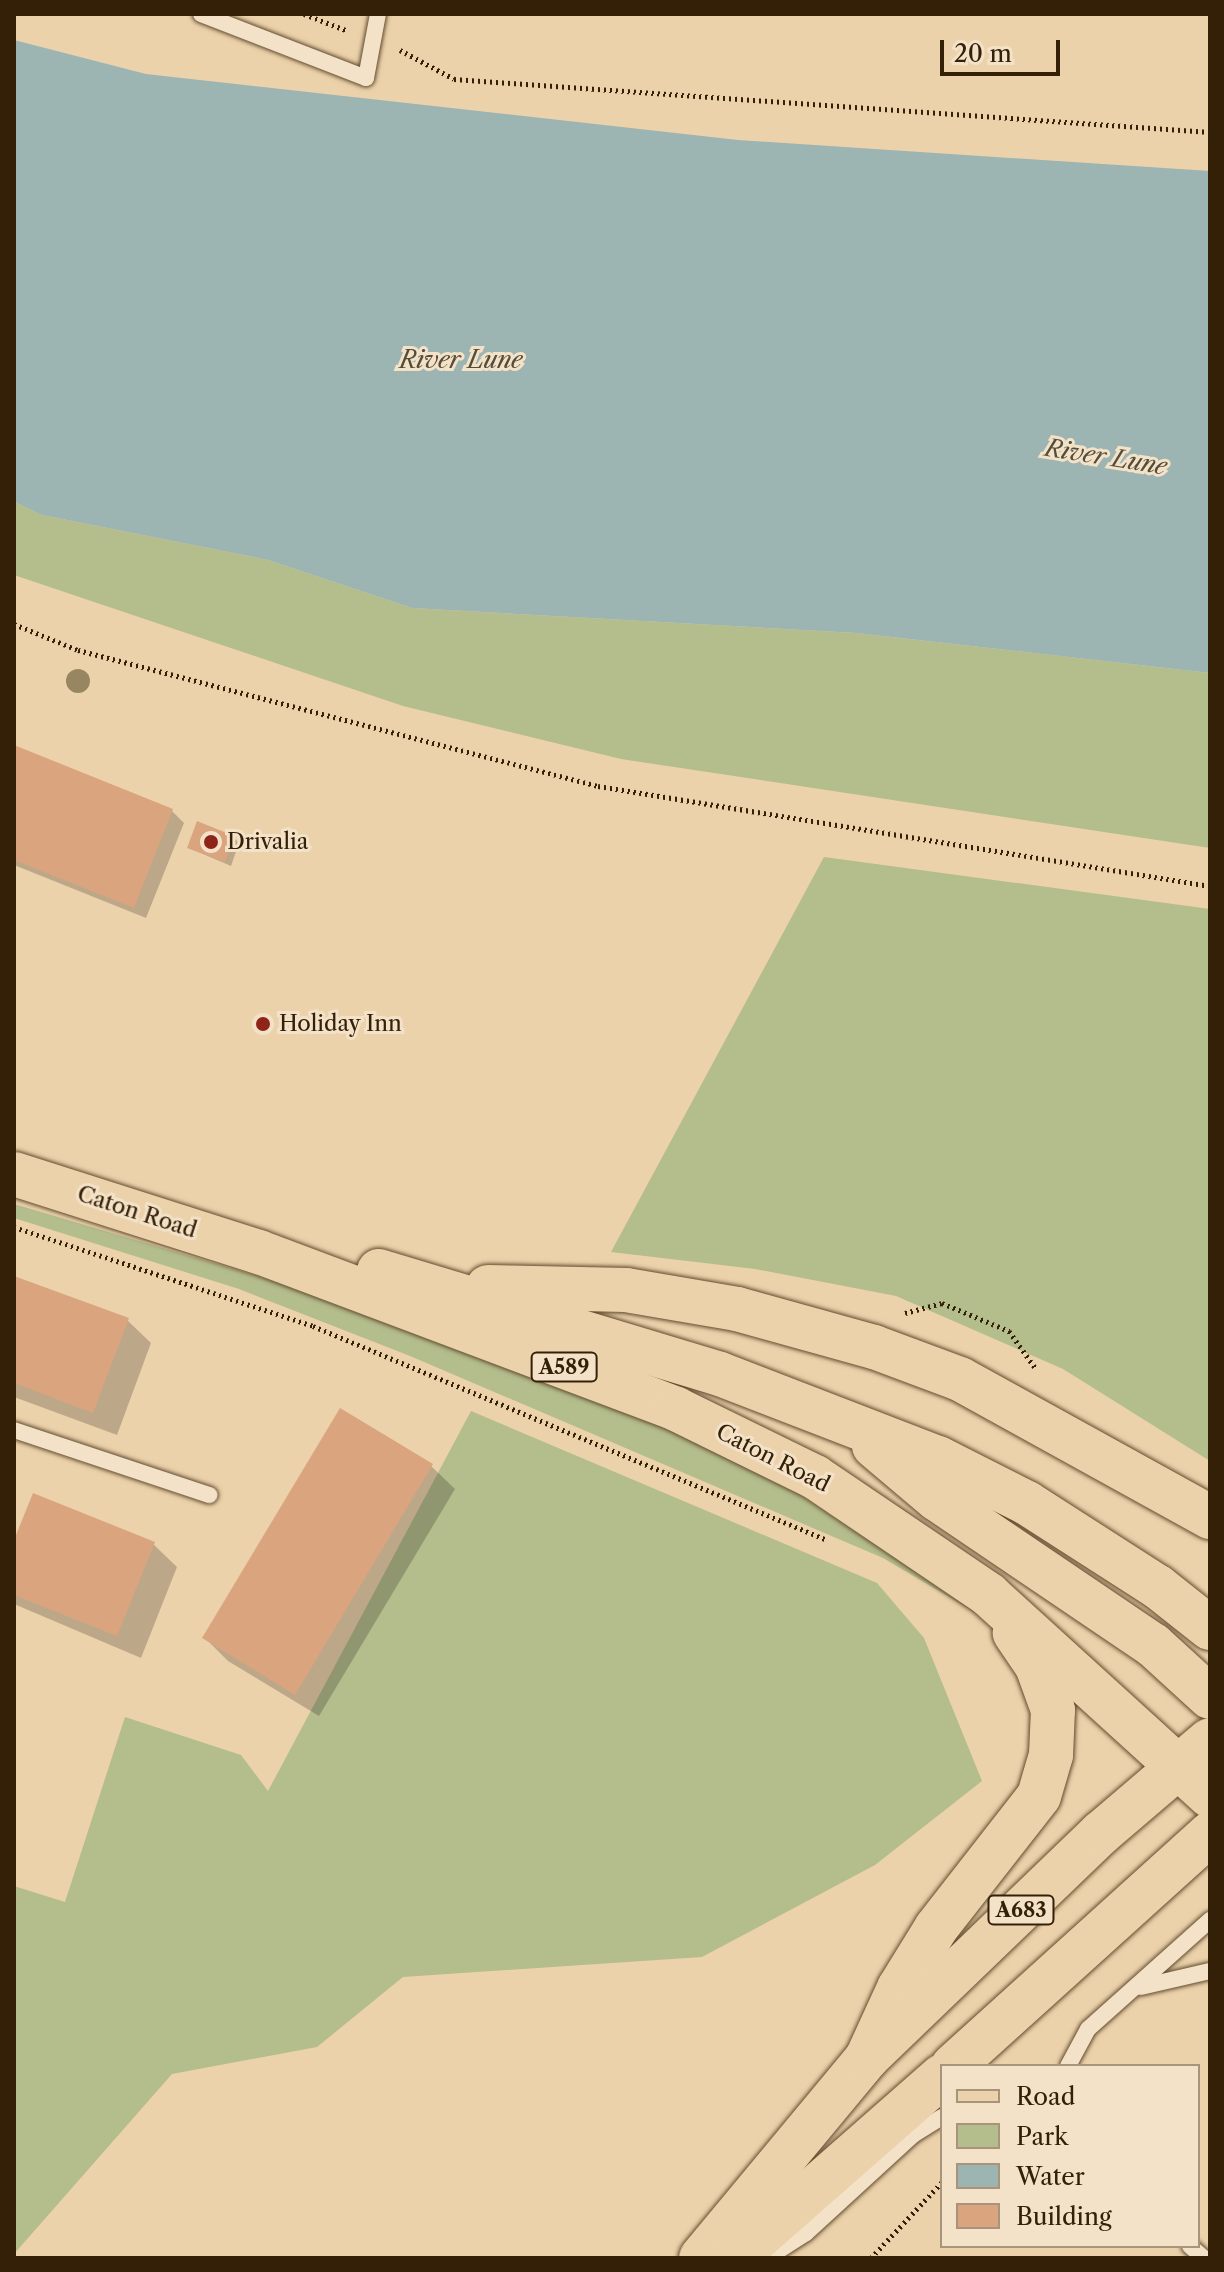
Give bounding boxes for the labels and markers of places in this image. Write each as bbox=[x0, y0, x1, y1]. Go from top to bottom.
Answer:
place label: Drivalia bbox=[227, 829, 308, 855]
marker: Drivalia bbox=[202, 833, 220, 851]
place label: Holiday Inn bbox=[279, 1011, 402, 1037]
marker: Holiday Inn bbox=[254, 1015, 272, 1033]

